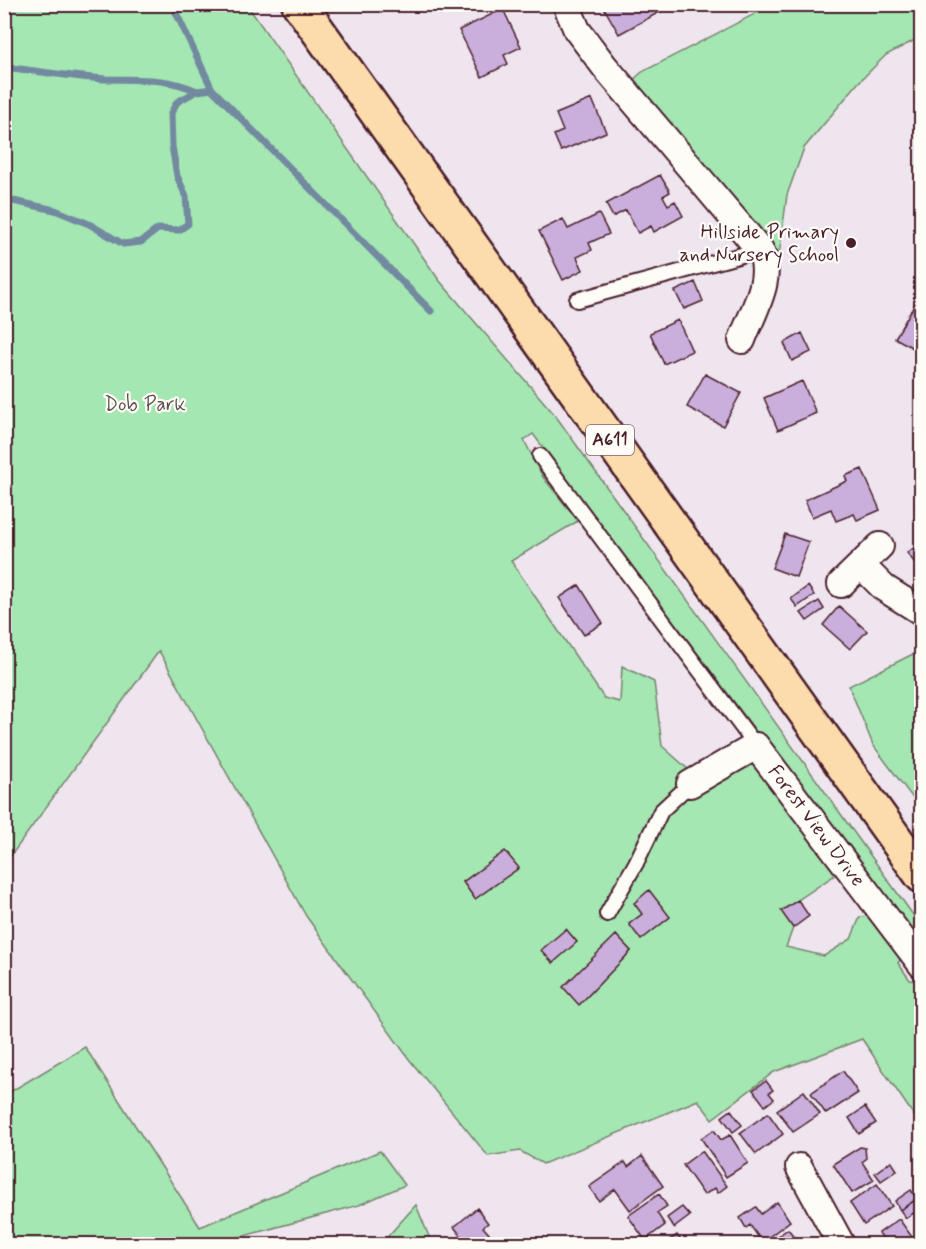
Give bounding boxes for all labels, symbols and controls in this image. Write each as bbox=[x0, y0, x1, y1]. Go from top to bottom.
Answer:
place label: Hillside Primary and Nursery School bbox=[679, 219, 839, 269]
marker: Hillside Primary and Nursery School bbox=[844, 236, 858, 250]
park label: Dob Park bbox=[104, 391, 186, 418]
road number: A611 bbox=[586, 425, 634, 455]
street label: Forest View Drive bbox=[761, 759, 871, 893]

